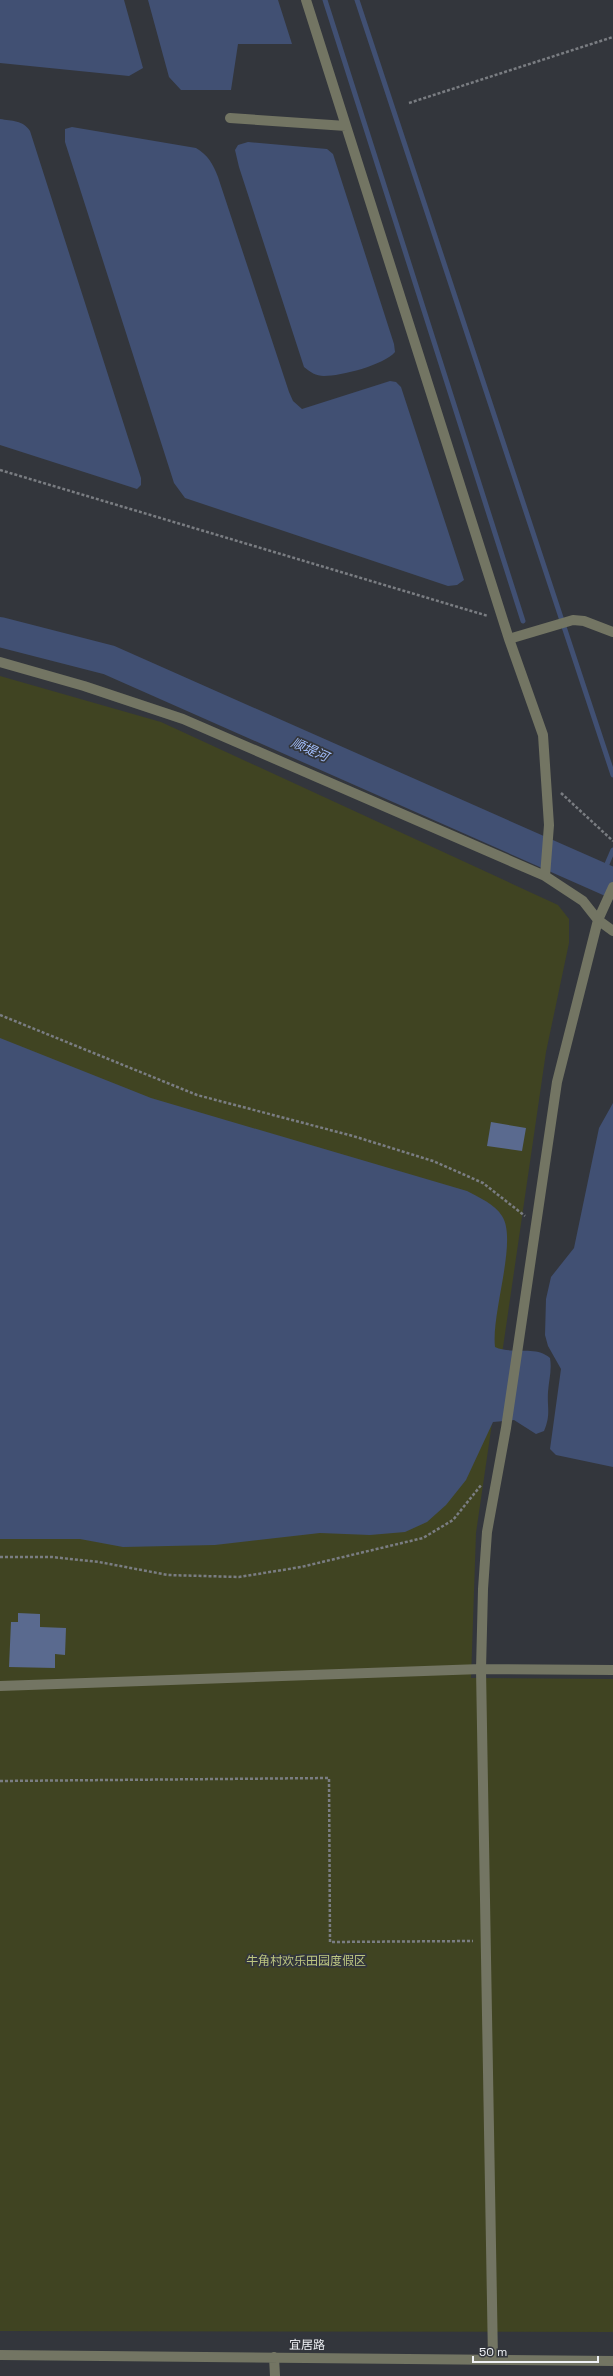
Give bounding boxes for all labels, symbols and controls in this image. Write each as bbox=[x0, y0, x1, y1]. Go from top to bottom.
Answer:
water label: 顺堤河 bbox=[289, 734, 334, 766]
park label: 牛角村欢乐田园度假区 bbox=[246, 1953, 366, 1969]
street label: 宜居路 bbox=[289, 2337, 325, 2353]
scale bar bbox=[473, 2338, 598, 2364]
text: 50 m bbox=[479, 2344, 507, 2360]

